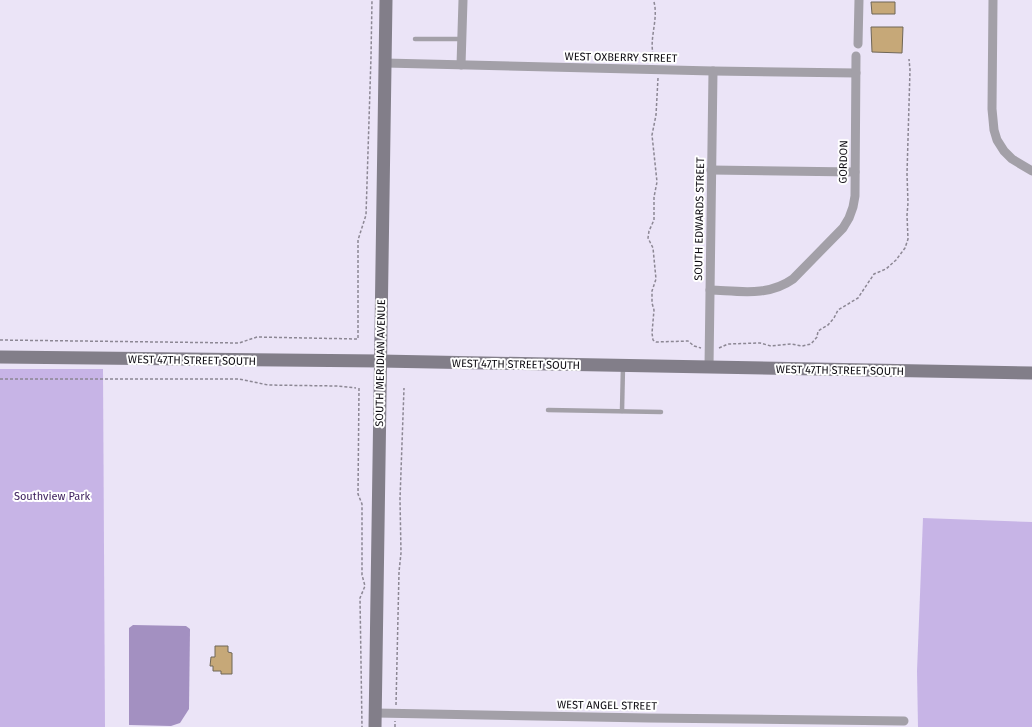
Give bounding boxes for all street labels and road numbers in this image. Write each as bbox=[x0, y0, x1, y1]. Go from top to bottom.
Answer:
street label: WEST OXBERRY STREET bbox=[565, 50, 678, 65]
street label: GORDON bbox=[837, 140, 850, 184]
street label: SOUTH EDWARDS STREET bbox=[692, 157, 707, 281]
street label: SOUTH MERIDIAN AVENUE bbox=[373, 299, 388, 427]
street label: WEST 47TH STREET SOUTH bbox=[128, 353, 256, 368]
street label: WEST 47TH STREET SOUTH bbox=[452, 357, 580, 372]
street label: WEST 47TH STREET SOUTH bbox=[776, 363, 904, 378]
street label: WEST ANGEL STREET bbox=[557, 698, 657, 713]

